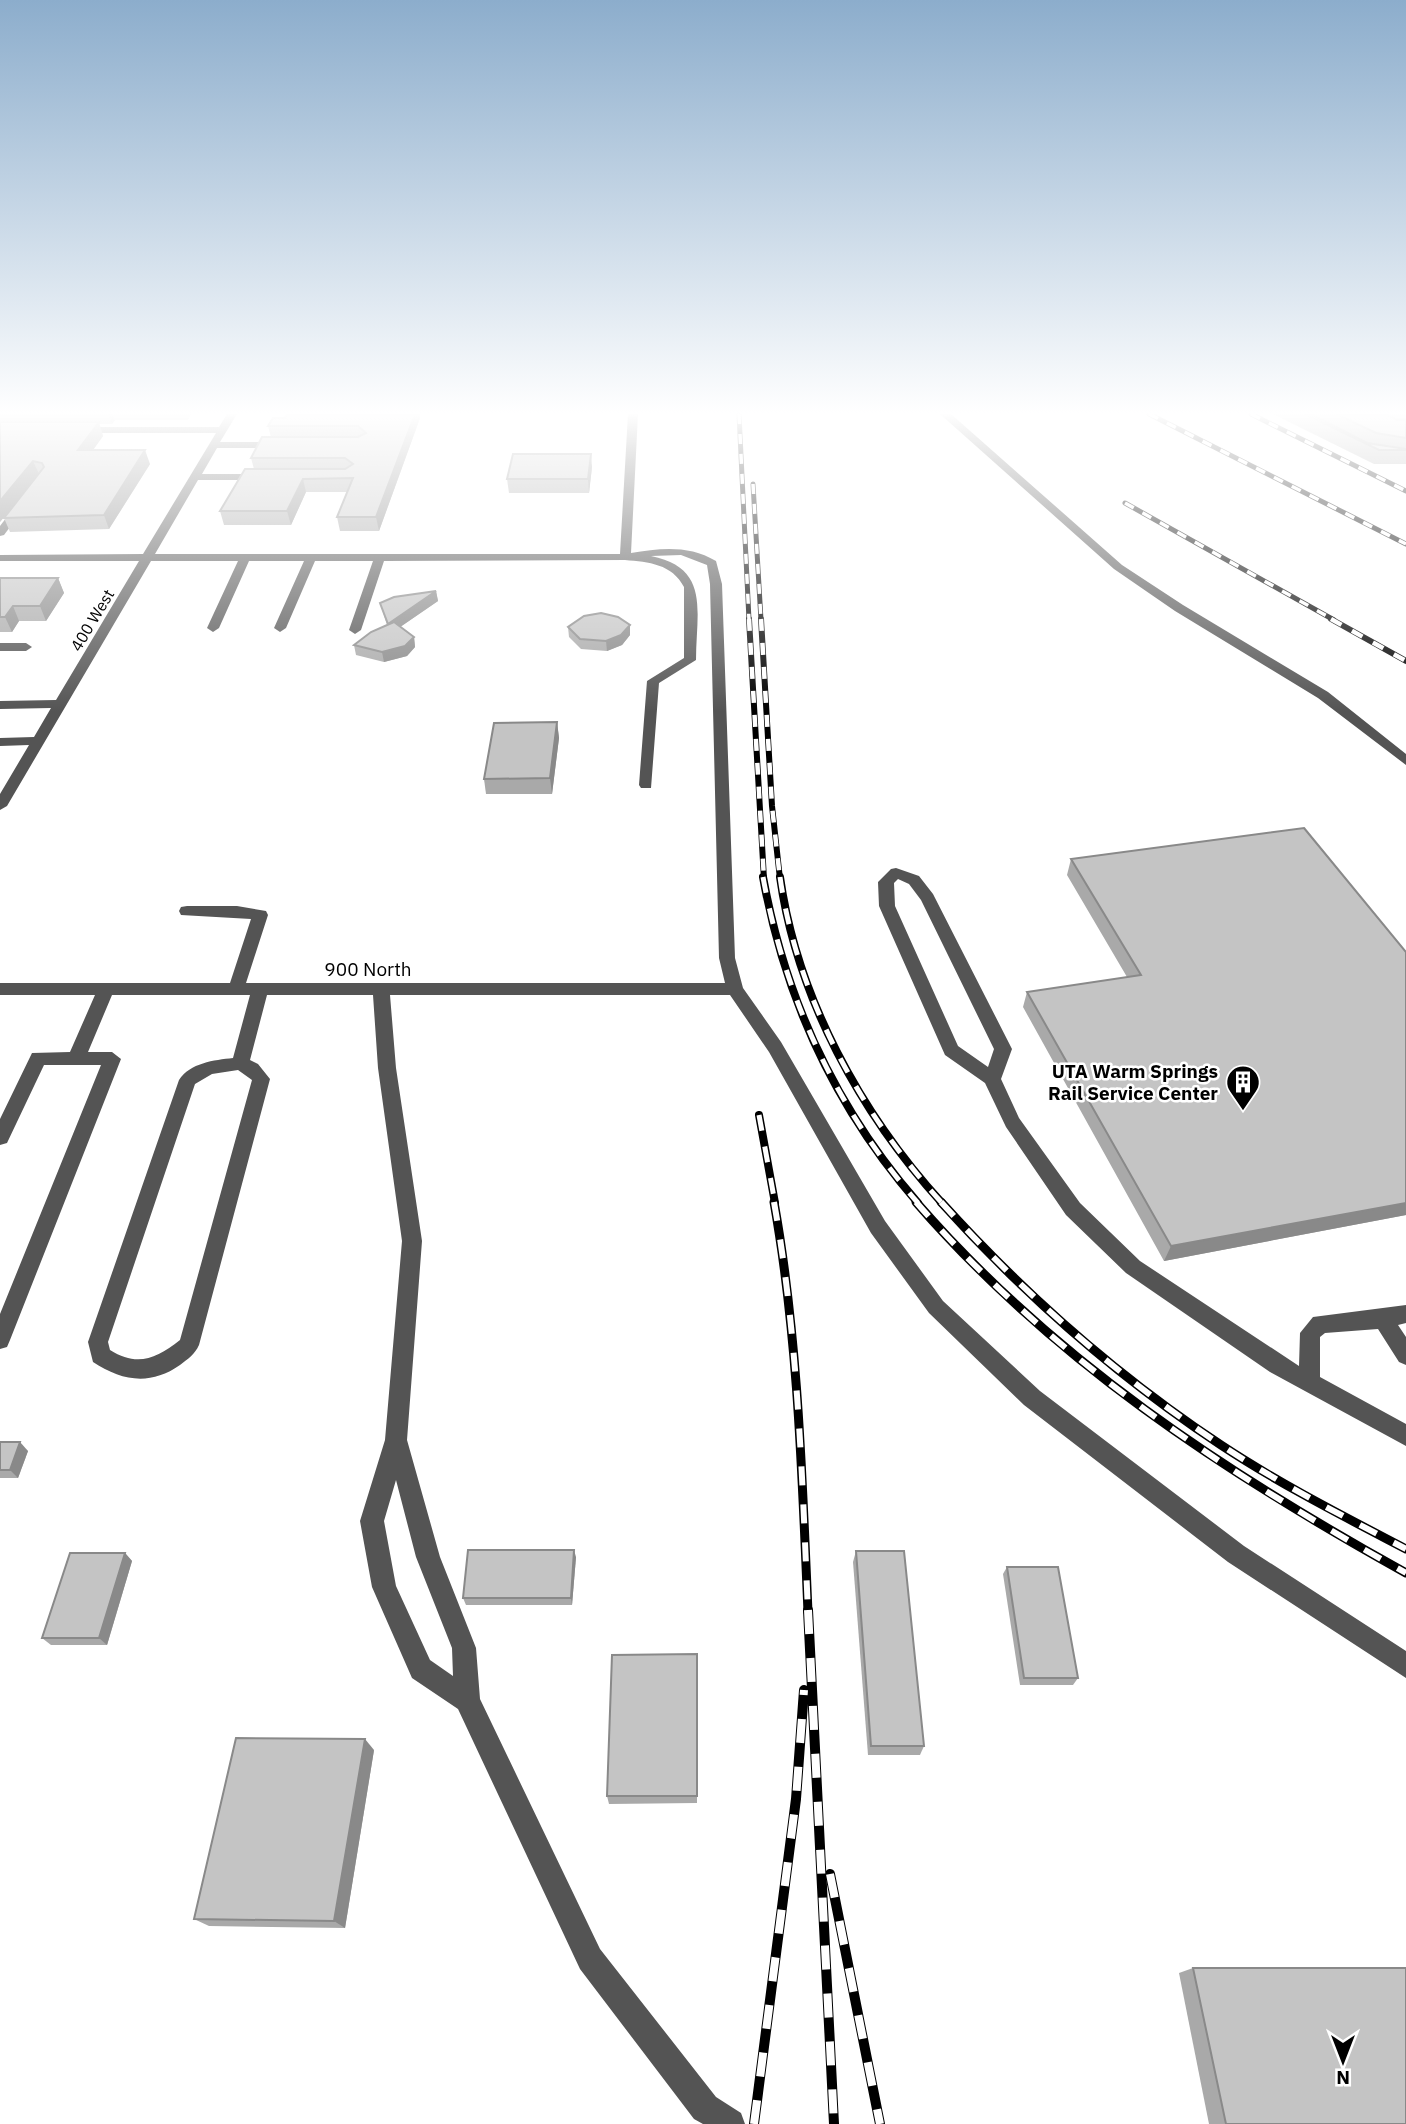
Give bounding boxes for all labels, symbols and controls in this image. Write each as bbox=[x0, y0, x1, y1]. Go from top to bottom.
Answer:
street label: 400 West bbox=[66, 585, 118, 655]
street label: 900 North bbox=[324, 957, 412, 981]
place label: UTA Warm Springs Rail Service Center bbox=[1048, 1059, 1218, 1105]
building icon: UTA Warm Springs Rail Service Center bbox=[1224, 1063, 1262, 1112]
north arrow bbox=[1308, 2026, 1378, 2096]
text: N bbox=[1336, 2066, 1350, 2090]

